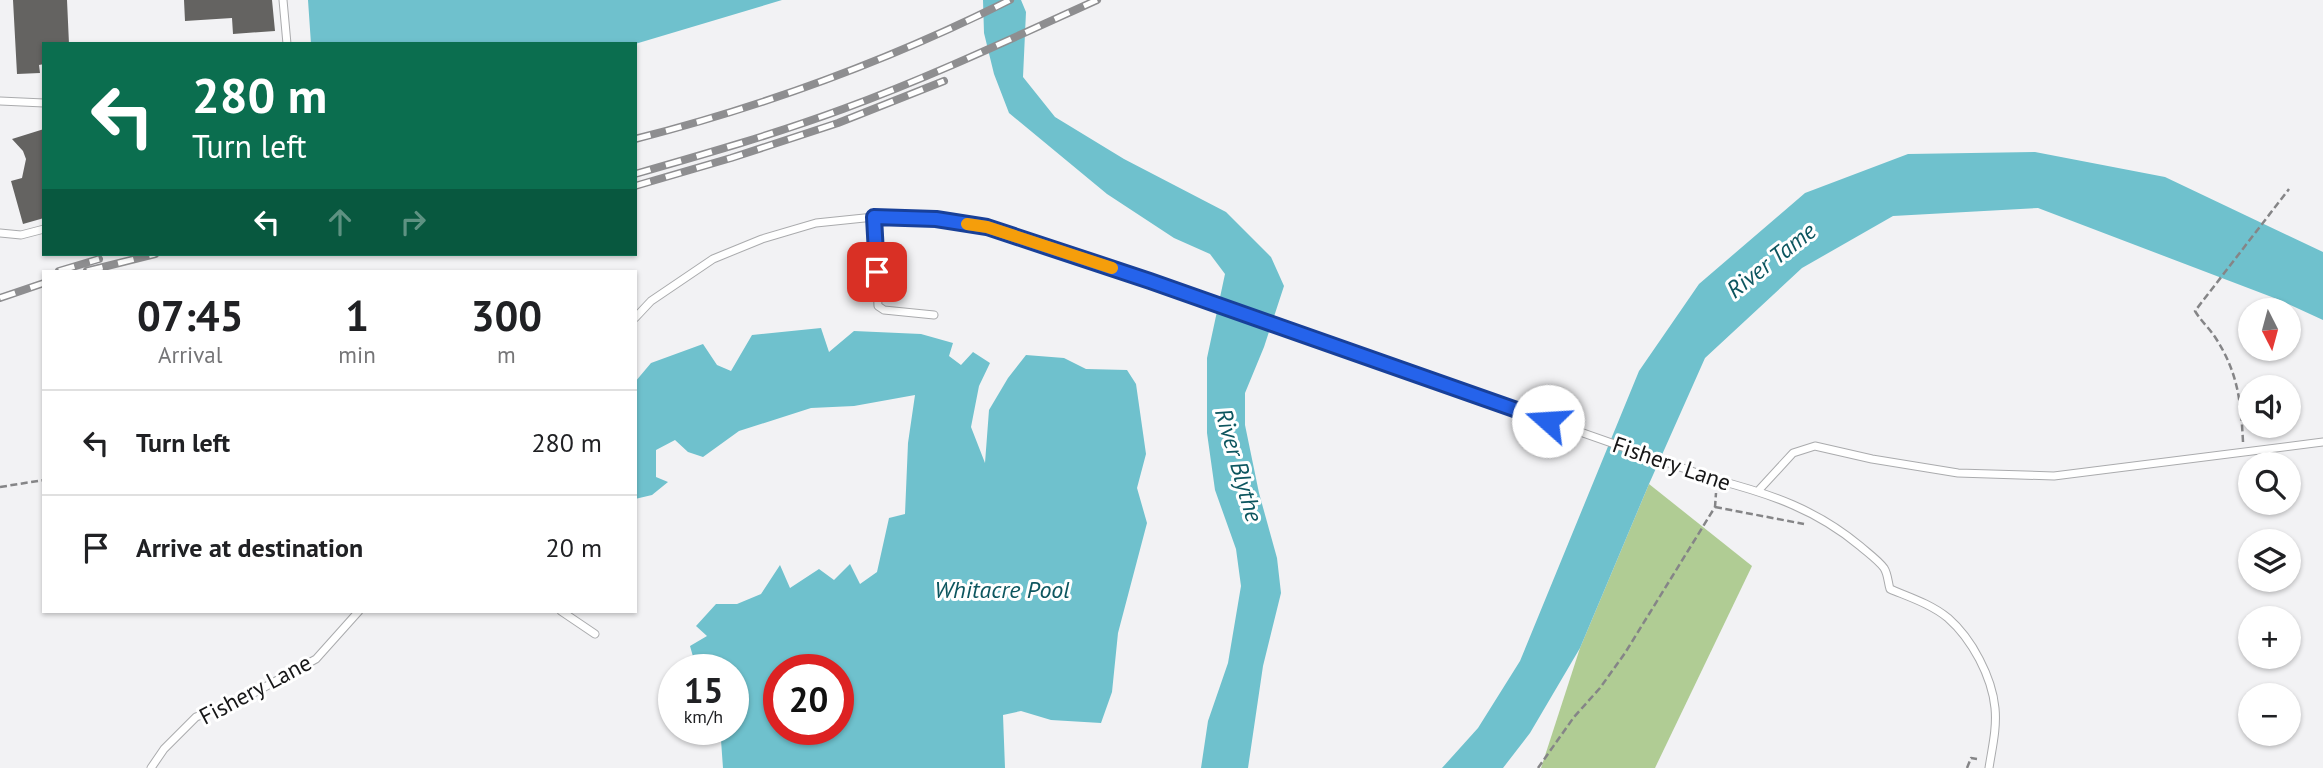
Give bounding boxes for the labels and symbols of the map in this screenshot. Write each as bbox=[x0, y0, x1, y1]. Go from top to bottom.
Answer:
water label: River Tame bbox=[1720, 215, 1822, 305]
pin bbox=[847, 242, 907, 302]
north arrow bbox=[2238, 298, 2301, 360]
position arrow bbox=[1511, 384, 1585, 458]
water label: River Blythe bbox=[1208, 405, 1270, 525]
street label: Fishery Lane bbox=[1609, 429, 1735, 497]
water label: Whitacre Pool bbox=[934, 574, 1070, 605]
street label: Fishery Lane bbox=[194, 647, 316, 731]
speed limit sign: 20 bbox=[763, 654, 854, 745]

